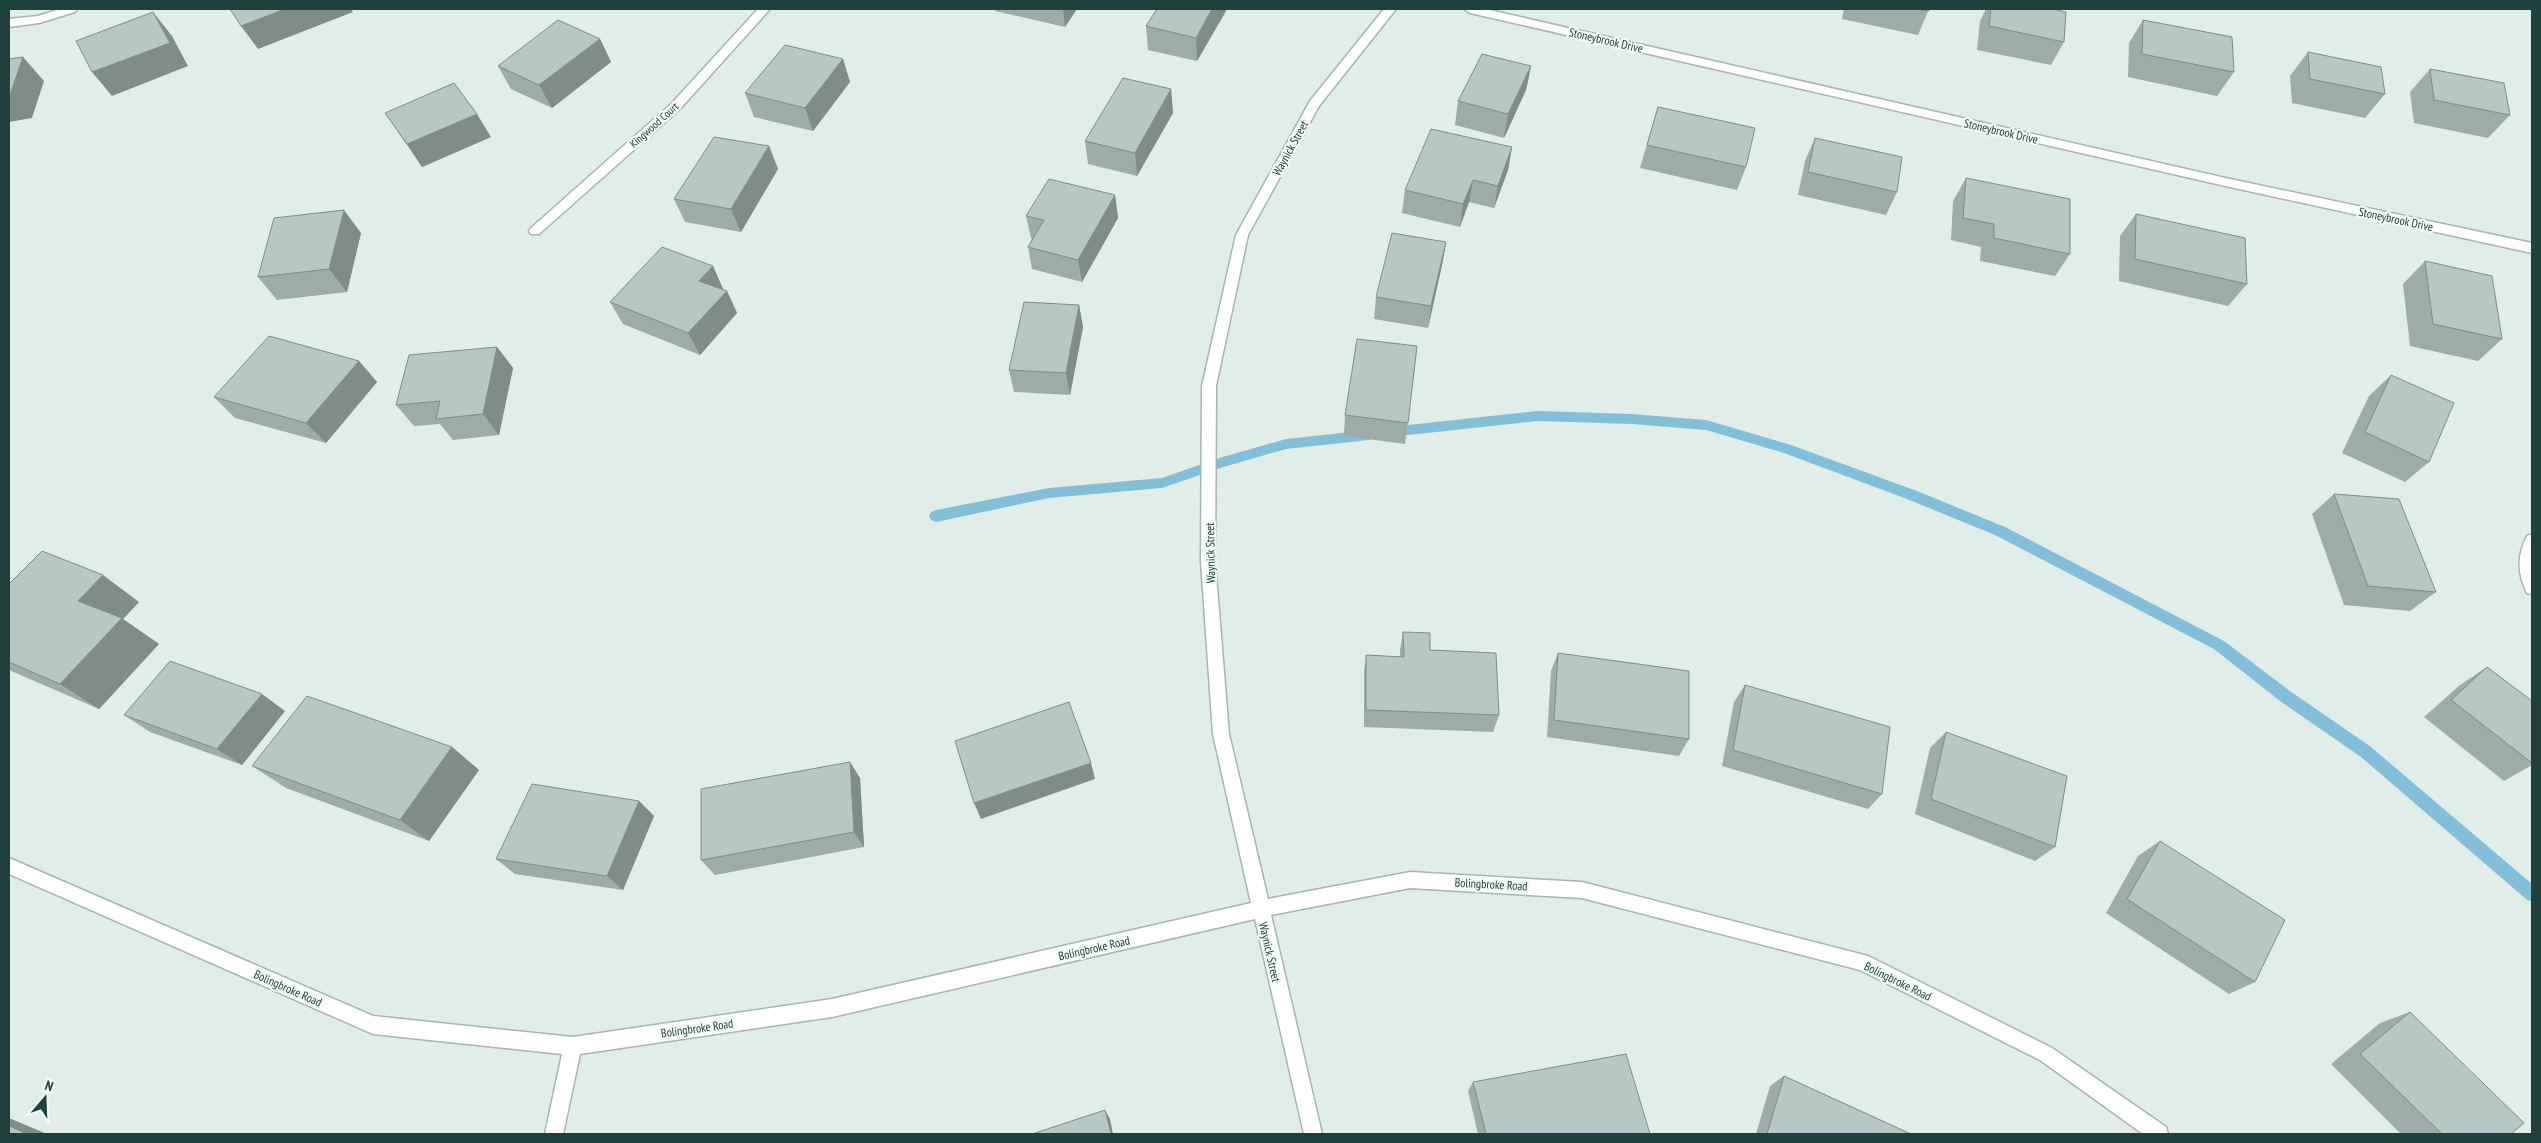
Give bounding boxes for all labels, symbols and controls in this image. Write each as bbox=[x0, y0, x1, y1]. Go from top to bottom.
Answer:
street label: Stoneybrook Drive bbox=[1567, 24, 1645, 56]
street label: Kingwood Court bbox=[627, 99, 681, 151]
street label: Stoneybrook Drive bbox=[1962, 115, 2040, 147]
street label: Waynick Street bbox=[1269, 117, 1312, 178]
street label: Stoneybrook Drive bbox=[2357, 204, 2435, 234]
street label: Waynick Street bbox=[1202, 522, 1218, 584]
street label: Bolingbroke Road bbox=[1454, 875, 1528, 893]
street label: Waynick Street bbox=[1256, 921, 1284, 984]
street label: Bolingbroke Road bbox=[1057, 932, 1131, 964]
street label: Bolingbroke Road bbox=[1862, 958, 1934, 1004]
street label: Bolingbroke Road bbox=[252, 966, 324, 1010]
street label: Bolingbroke Road bbox=[660, 1016, 734, 1040]
north arrow bbox=[20, 1073, 70, 1123]
text: N bbox=[43, 1076, 56, 1095]

